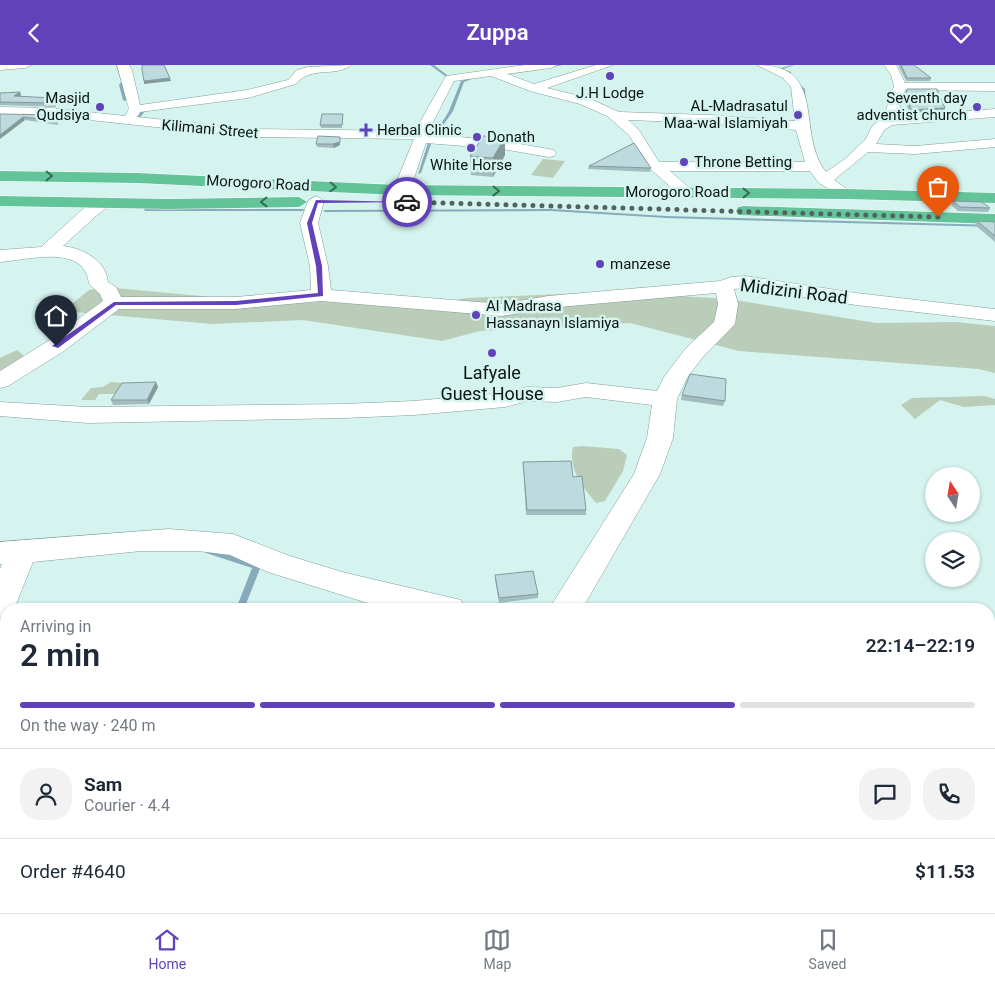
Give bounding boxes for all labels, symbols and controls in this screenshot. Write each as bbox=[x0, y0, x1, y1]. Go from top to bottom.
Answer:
icon: back bbox=[20, 19, 48, 47]
icon: heart bbox=[947, 19, 975, 47]
text: Zuppa bbox=[467, 20, 528, 45]
marker: J.H Lodge bbox=[604, 70, 616, 82]
place label: J.H Lodge bbox=[576, 84, 644, 102]
place label: Masjid Qudsiya bbox=[36, 89, 90, 124]
place label: Seventh day adventist church bbox=[857, 89, 967, 124]
place label: AL-Madrasatul Maa-wal Islamiyah bbox=[664, 97, 788, 132]
marker: Masjid Qudsiya bbox=[94, 101, 106, 113]
marker: Seventh day adventist church bbox=[971, 101, 983, 113]
marker: AL-Madrasatul Maa-wal Islamiyah bbox=[792, 109, 804, 121]
street label: Kilimani Street bbox=[161, 116, 259, 142]
place label: Herbal Clinic bbox=[377, 121, 462, 139]
marker: Herbal Clinic bbox=[359, 123, 373, 137]
place label: Donath bbox=[487, 128, 535, 146]
marker: Donath bbox=[471, 131, 483, 143]
marker: White Horse bbox=[465, 142, 477, 154]
place label: Throne Betting bbox=[694, 153, 792, 171]
place label: White Horse bbox=[430, 156, 512, 174]
marker: Throne Betting bbox=[678, 156, 690, 168]
pin bbox=[917, 166, 959, 217]
one-way arrow bbox=[45, 171, 53, 181]
street label: Morogoro Road bbox=[206, 171, 310, 195]
icon: bag bbox=[924, 173, 952, 201]
courier bbox=[382, 177, 432, 227]
one-way arrow bbox=[330, 182, 338, 193]
street label: Morogoro Road bbox=[625, 183, 729, 201]
one-way arrow bbox=[492, 185, 500, 196]
icon: car bbox=[393, 188, 421, 216]
one-way arrow bbox=[742, 188, 750, 198]
one-way arrow bbox=[260, 197, 268, 207]
place label: manzese bbox=[610, 255, 671, 273]
marker: manzese bbox=[594, 258, 606, 270]
street label: Midizini Road bbox=[739, 274, 849, 308]
pin bbox=[35, 295, 77, 346]
place label: Al Madrasa Hassanayn Islamiya bbox=[486, 297, 620, 332]
icon: home bbox=[42, 302, 70, 330]
marker: Al Madrasa Hassanayn Islamiya bbox=[470, 309, 482, 321]
marker: Lafyale Guest House bbox=[486, 347, 498, 359]
place label: Lafyale Guest House bbox=[440, 362, 544, 404]
north arrow bbox=[925, 467, 980, 523]
map controls bbox=[925, 467, 980, 587]
button: layers bbox=[925, 532, 980, 587]
text: Arriving in bbox=[20, 617, 91, 636]
text: 22:14–22:19 bbox=[866, 634, 975, 657]
text: 2 min bbox=[20, 636, 100, 674]
text: On the way · 240 m bbox=[20, 716, 156, 735]
button: person bbox=[20, 768, 72, 820]
button: chat bbox=[859, 768, 911, 820]
button: phone bbox=[923, 768, 975, 820]
text: Sam bbox=[84, 773, 122, 796]
text: Courier · 4.4 bbox=[84, 796, 170, 815]
text: Order #4640 bbox=[20, 860, 126, 883]
text: $11.53 bbox=[915, 860, 975, 883]
tab: Home bbox=[149, 926, 186, 972]
tab: Map bbox=[483, 926, 511, 972]
tab: Saved bbox=[809, 926, 846, 972]

